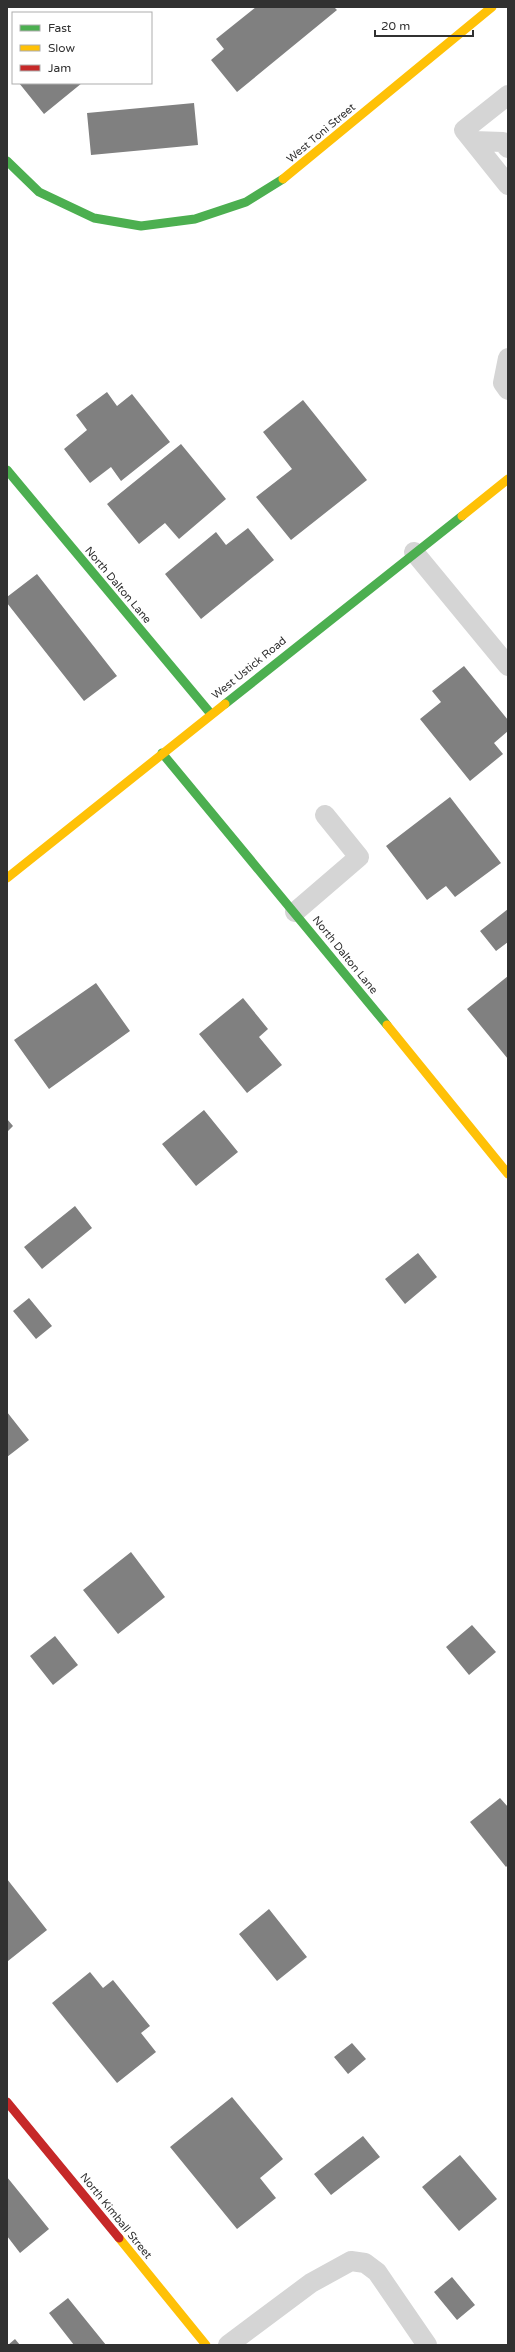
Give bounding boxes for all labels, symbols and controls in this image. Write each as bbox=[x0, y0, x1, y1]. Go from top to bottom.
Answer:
legend bbox=[12, 12, 152, 84]
scale bar bbox=[375, 12, 473, 38]
text: 20 m bbox=[381, 19, 410, 33]
text: Fast bbox=[48, 21, 72, 35]
text: Slow bbox=[48, 41, 75, 55]
text: Jam bbox=[48, 61, 71, 75]
street label: West Toni Street bbox=[284, 101, 358, 165]
street label: North Dalton Lane bbox=[82, 544, 154, 626]
street label: West Ustick Road bbox=[209, 634, 289, 702]
street label: North Dalton Lane bbox=[310, 914, 380, 996]
street label: North Kimball Street bbox=[77, 2171, 155, 2261]

